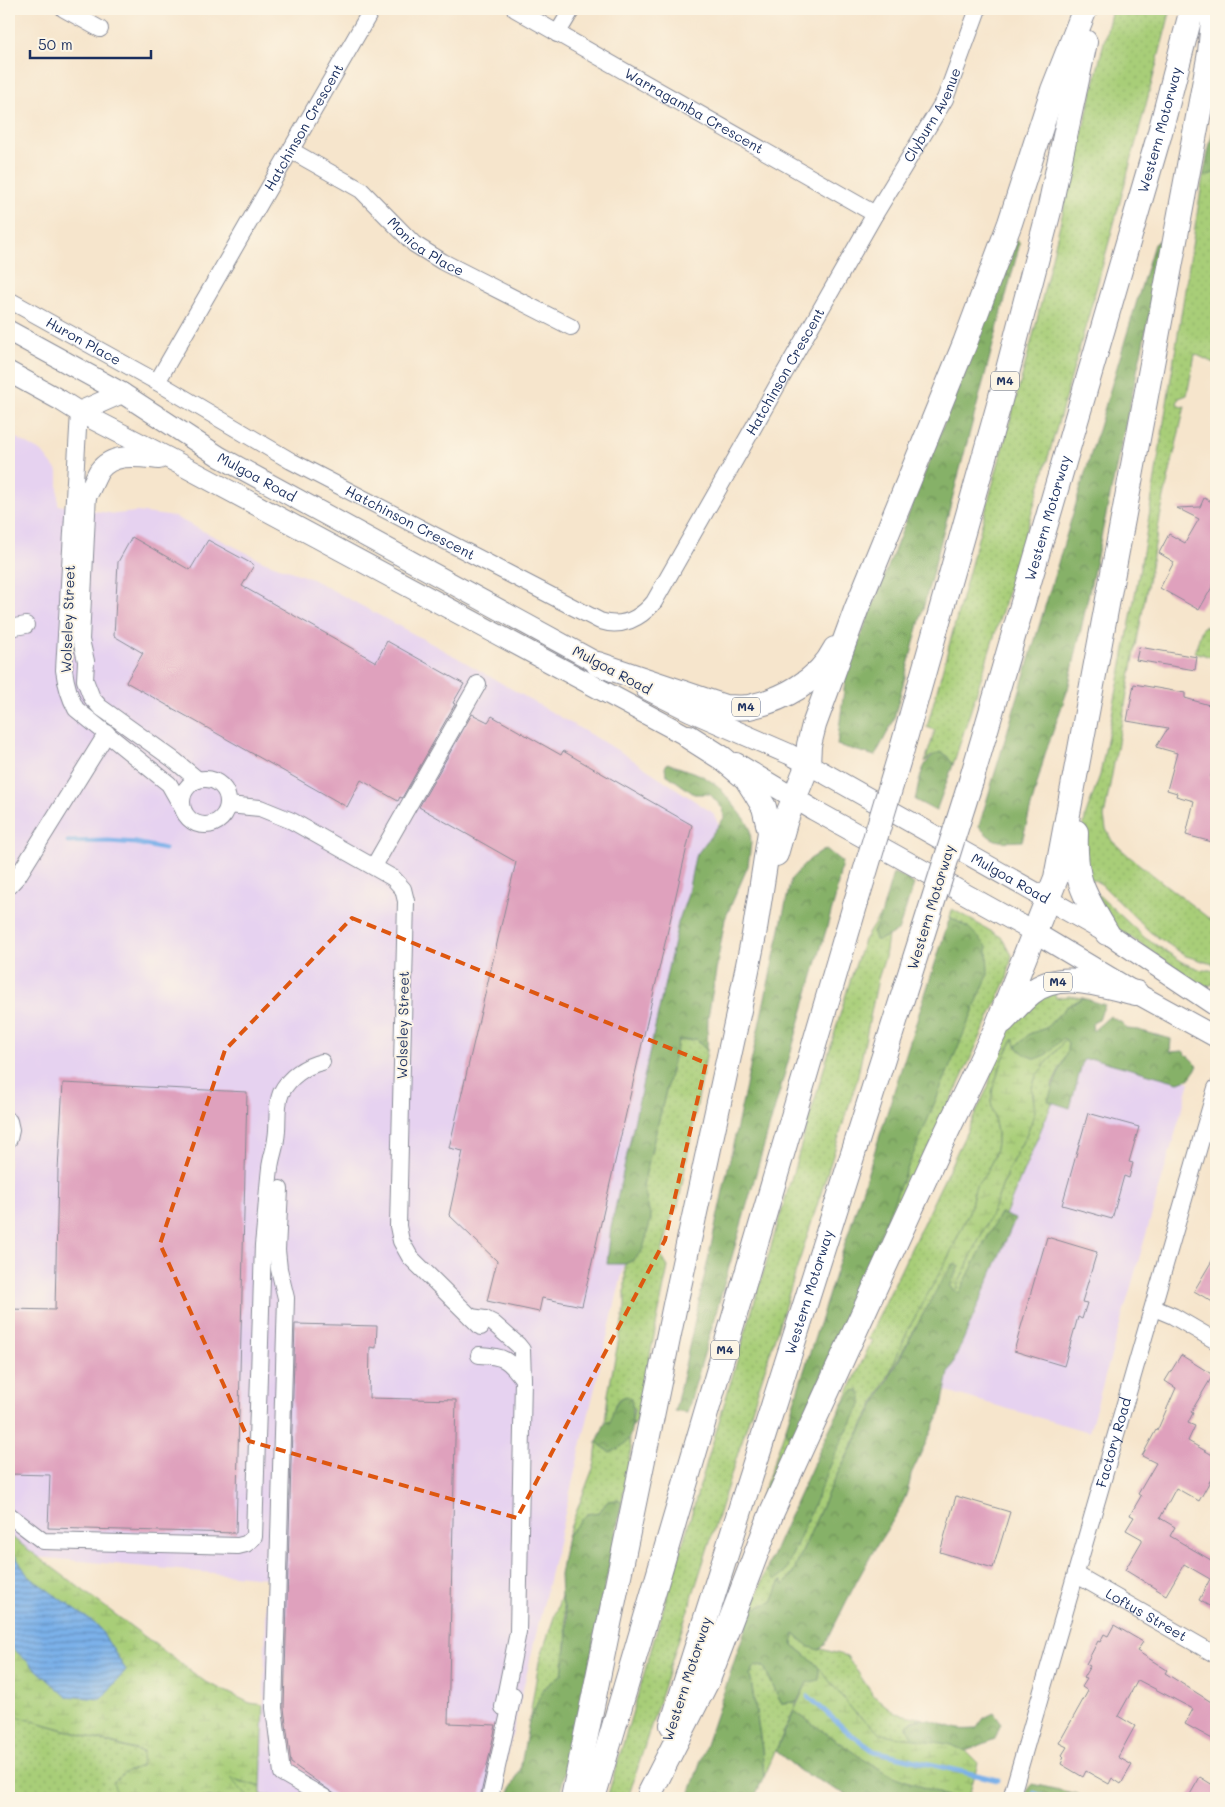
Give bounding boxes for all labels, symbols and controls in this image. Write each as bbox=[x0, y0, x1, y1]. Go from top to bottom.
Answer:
scale bar bbox=[30, 28, 151, 60]
text: 50 m bbox=[38, 34, 73, 54]
street label: Hatchinson Crescent bbox=[259, 60, 348, 194]
street label: Warragamba Crescent bbox=[621, 63, 767, 158]
street label: Clyburn Avenue bbox=[899, 65, 965, 166]
street label: Western Motorway bbox=[1133, 65, 1186, 195]
street label: Monica Place bbox=[384, 213, 467, 280]
street label: Hatchinson Crescent bbox=[741, 304, 829, 439]
street label: Huron Place bbox=[43, 312, 124, 369]
road number: M4 bbox=[991, 372, 1019, 391]
street label: Mulgoa Road bbox=[214, 448, 300, 506]
street label: Western Motorway bbox=[1020, 453, 1074, 583]
street label: Hatchinson Crescent bbox=[342, 481, 479, 564]
street label: Wolseley Street bbox=[56, 565, 79, 673]
street label: Mulgoa Road bbox=[569, 641, 655, 698]
road number: M4 bbox=[732, 698, 760, 716]
street label: Western Motorway bbox=[902, 842, 959, 972]
street label: Mulgoa Road bbox=[968, 848, 1053, 908]
street label: Wolseley Street bbox=[392, 971, 413, 1079]
road number: M4 bbox=[1044, 972, 1072, 992]
street label: Western Motorway bbox=[780, 1227, 837, 1357]
road number: M4 bbox=[711, 1340, 739, 1360]
street label: Factory Road bbox=[1091, 1395, 1135, 1490]
street label: Loftus Street bbox=[1102, 1584, 1191, 1645]
street label: Western Motorway bbox=[657, 1614, 716, 1743]

